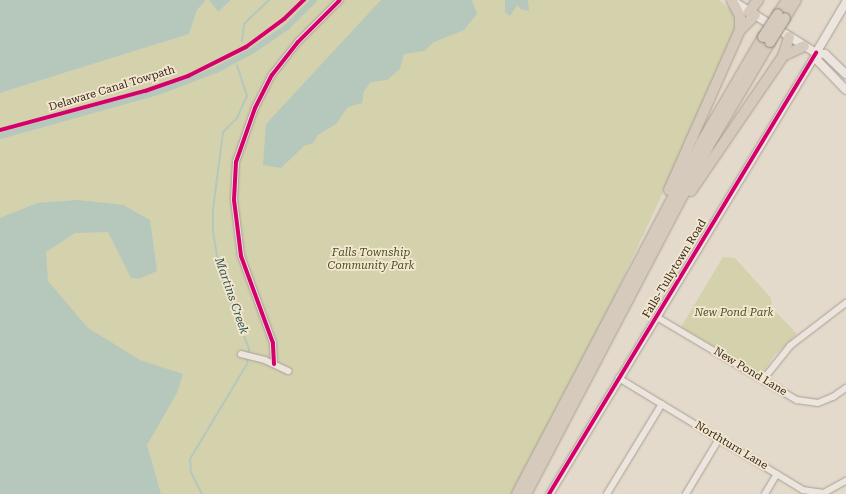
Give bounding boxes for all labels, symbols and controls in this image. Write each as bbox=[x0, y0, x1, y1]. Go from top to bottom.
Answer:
street label: Delaware Canal Towpath bbox=[47, 63, 177, 115]
street label: Falls-Tullytown Road bbox=[640, 217, 710, 321]
park label: Falls Township Community Park bbox=[327, 247, 415, 273]
water label: Martins Creek bbox=[211, 256, 251, 336]
park label: New Pond Park bbox=[694, 306, 774, 320]
street label: New Pond Lane bbox=[711, 345, 789, 399]
street label: Northturn Lane bbox=[692, 419, 770, 473]

